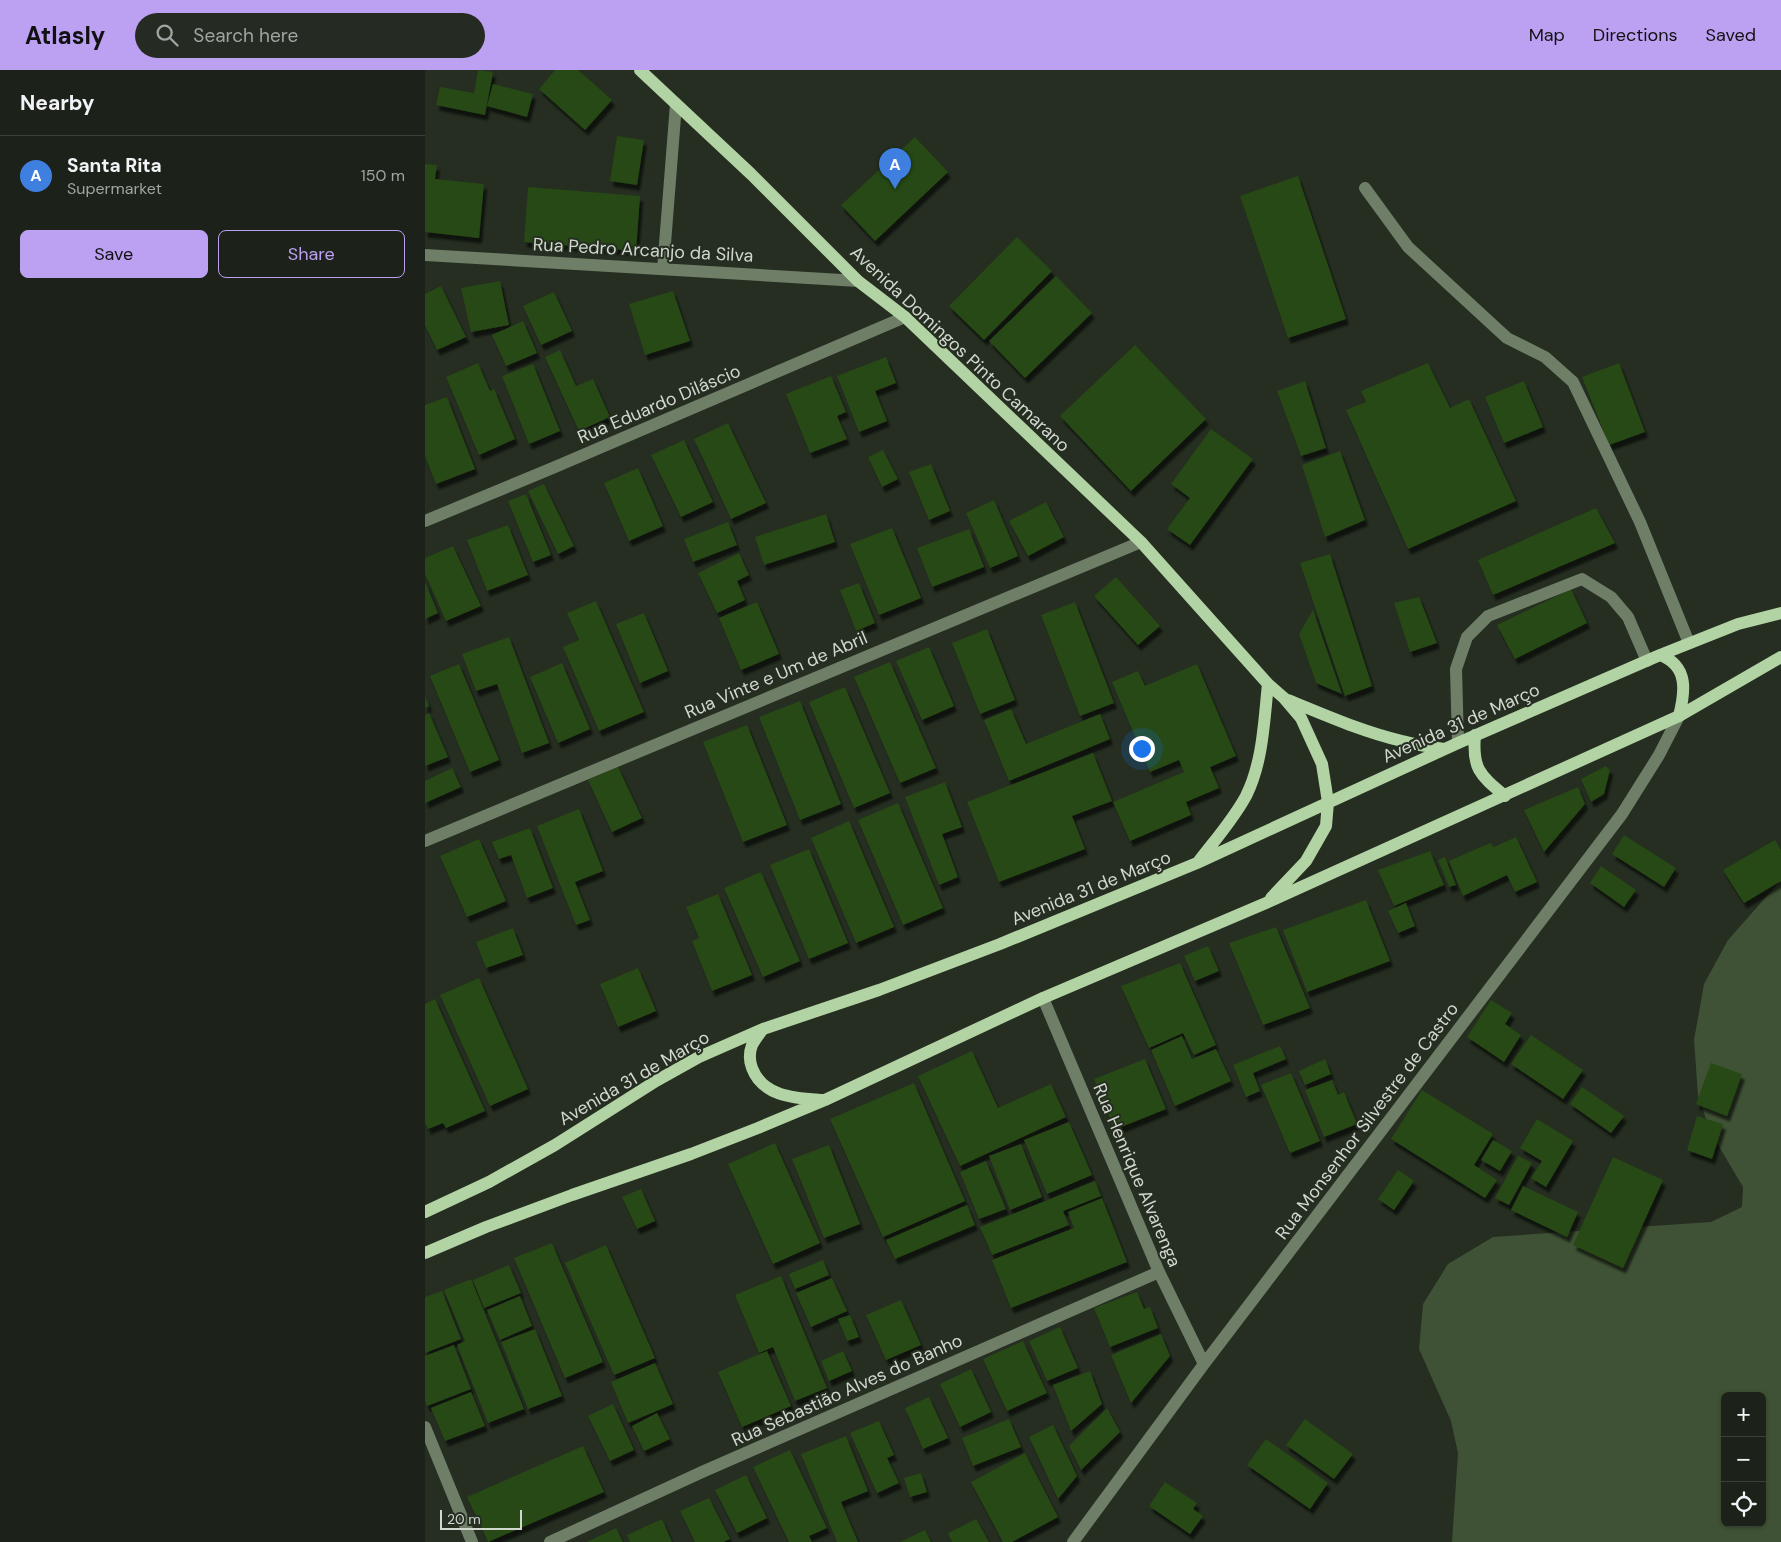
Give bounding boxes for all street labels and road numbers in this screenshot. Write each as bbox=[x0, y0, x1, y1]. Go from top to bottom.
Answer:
street label: Rua Pedro Arcanjo da Silva bbox=[532, 232, 754, 268]
street label: Avenida Domingos Pinto Camarano bbox=[845, 241, 1075, 457]
street label: Rua Eduardo Diláscio bbox=[574, 359, 744, 449]
street label: Rua Vinte e Um de Abril bbox=[681, 626, 871, 724]
street label: Avenida 31 de Março bbox=[1378, 677, 1544, 769]
street label: Avenida 31 de Março bbox=[1008, 845, 1174, 931]
street label: Rua Monsenhor Silvestre de Castro bbox=[1270, 998, 1464, 1244]
street label: Avenida 31 de Março bbox=[554, 1025, 714, 1131]
street label: Rua Henrique Alvarenga bbox=[1087, 1079, 1187, 1271]
street label: Rua Sebastião Alves do Banho bbox=[728, 1328, 966, 1452]

